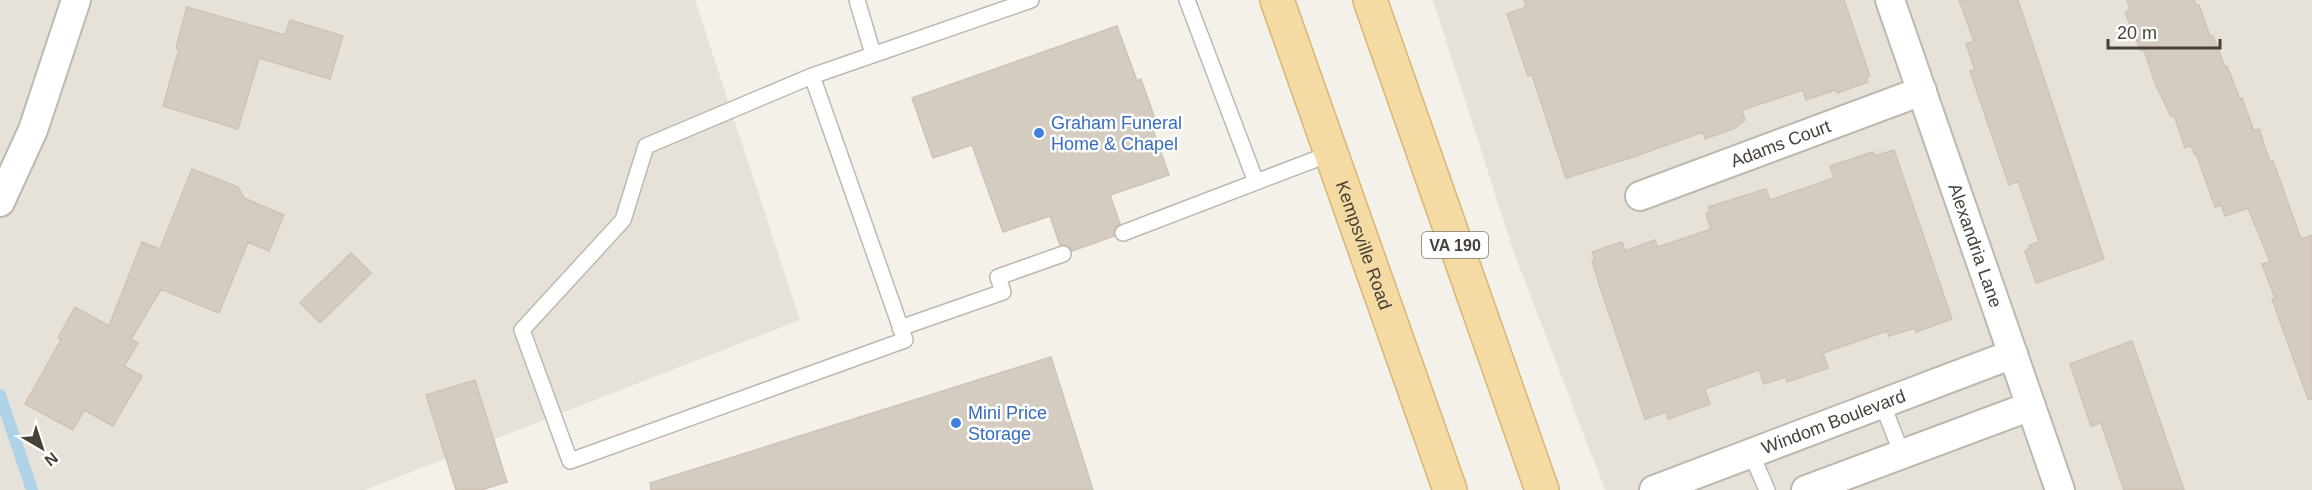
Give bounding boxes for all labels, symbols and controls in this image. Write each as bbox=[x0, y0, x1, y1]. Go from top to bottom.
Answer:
scale bar bbox=[2108, 12, 2220, 50]
text: 20 m bbox=[2117, 23, 2157, 43]
place label: Graham Funeral Home & Chapel bbox=[1051, 113, 1182, 154]
street label: Adams Court bbox=[1728, 116, 1833, 171]
marker: Graham Funeral Home & Chapel bbox=[1032, 126, 1046, 140]
street label: Kempsville Road bbox=[1332, 178, 1395, 312]
street label: Alexandria Lane bbox=[1944, 181, 2006, 310]
road number: VA 190 bbox=[1422, 232, 1488, 258]
street label: Windom Boulevard bbox=[1759, 386, 1908, 458]
place label: Mini Price Storage bbox=[968, 403, 1047, 444]
marker: Mini Price Storage bbox=[949, 416, 963, 430]
north arrow bbox=[12, 418, 72, 478]
text: N bbox=[41, 449, 61, 470]

